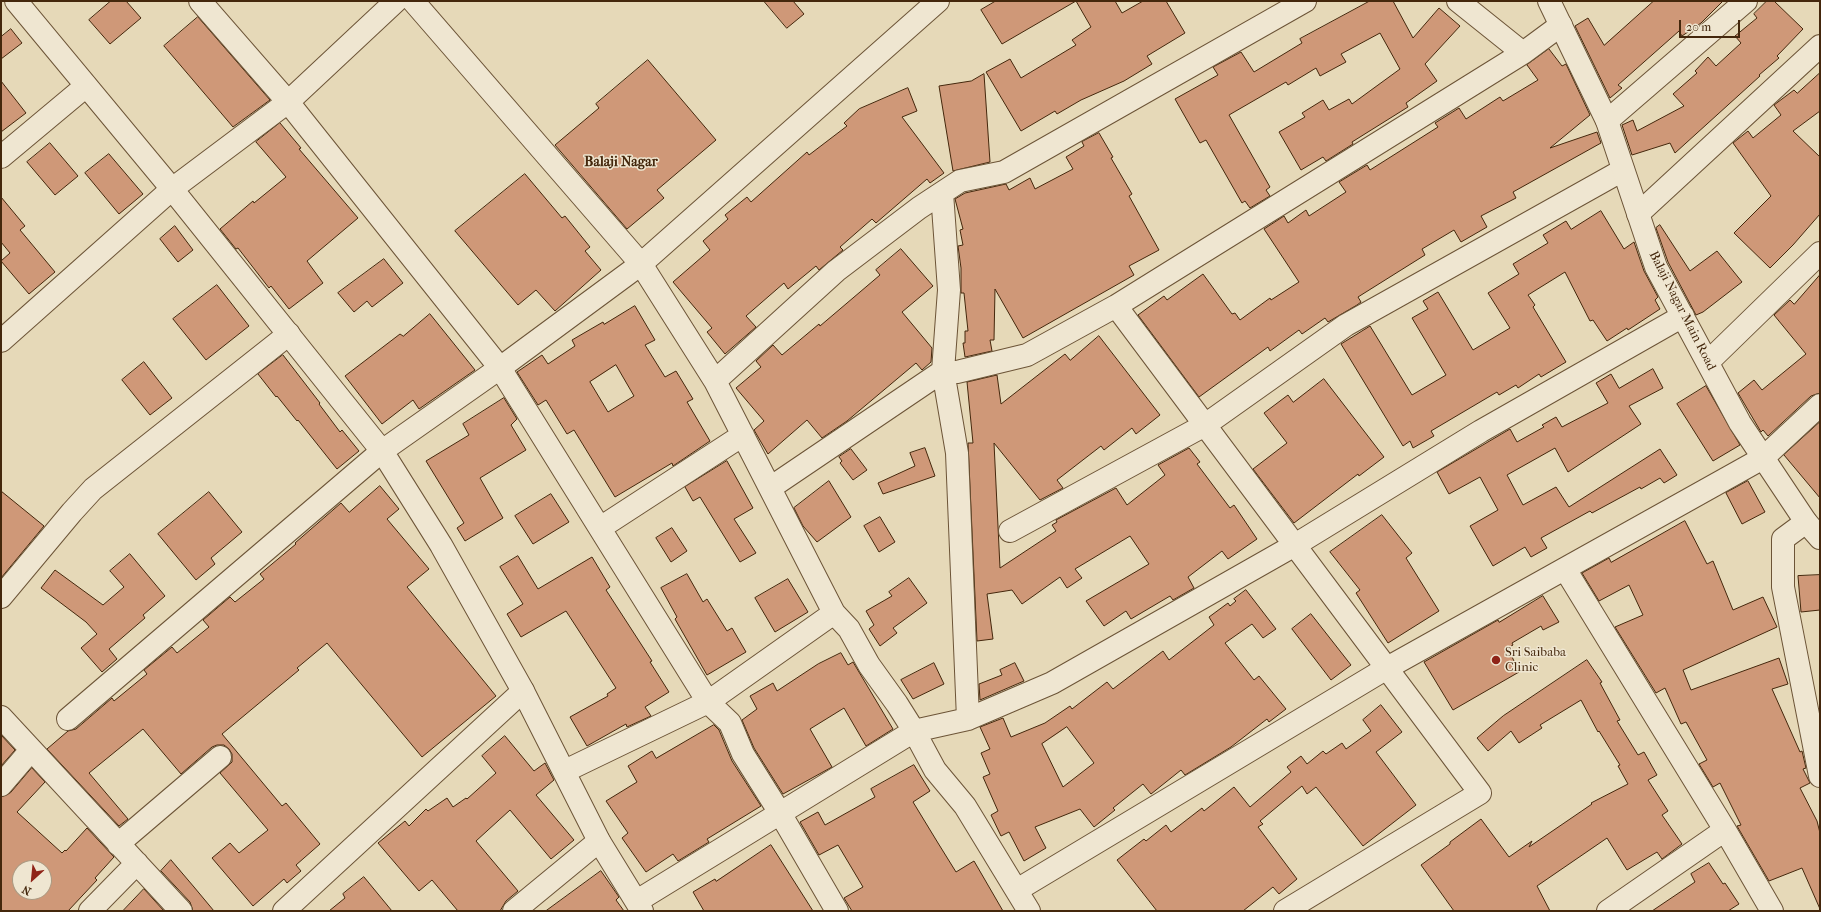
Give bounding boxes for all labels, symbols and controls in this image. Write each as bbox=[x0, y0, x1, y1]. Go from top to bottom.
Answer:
scale bar bbox=[1681, 12, 1742, 38]
text: 20 m bbox=[1686, 20, 1711, 34]
district label: Balaji Nagar bbox=[584, 155, 658, 171]
street label: Balaji Nagar Main Road bbox=[1645, 249, 1719, 373]
place label: Sri Saibaba Clinic bbox=[1505, 645, 1566, 676]
marker: Sri Saibaba Clinic bbox=[1490, 654, 1502, 666]
north arrow bbox=[12, 860, 52, 900]
text: N bbox=[20, 883, 33, 898]

